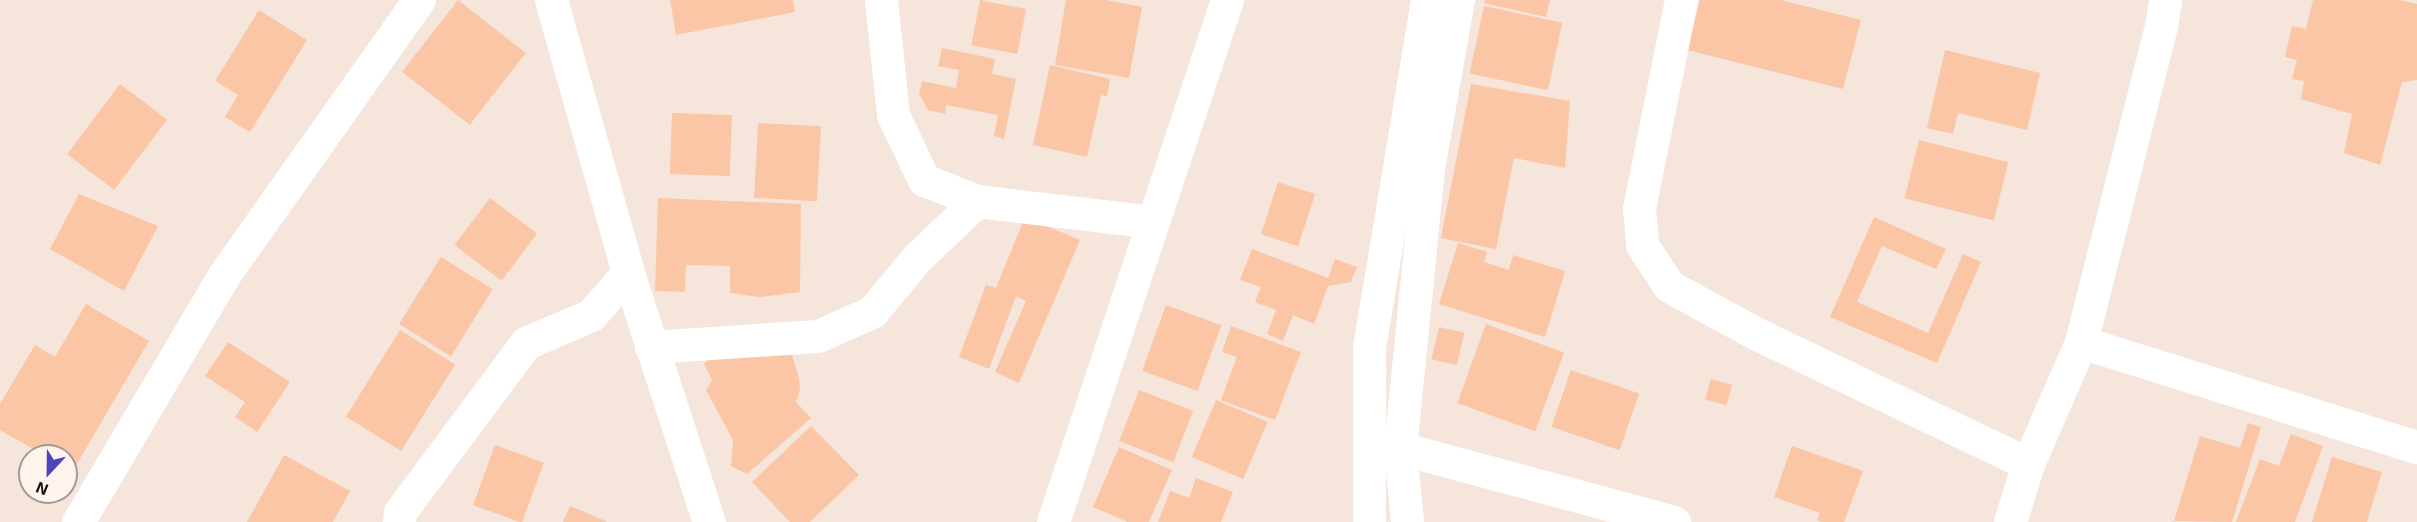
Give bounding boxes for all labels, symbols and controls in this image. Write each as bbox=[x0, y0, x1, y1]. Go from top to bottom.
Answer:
north arrow bbox=[18, 444, 78, 504]
text: N bbox=[33, 478, 51, 500]

